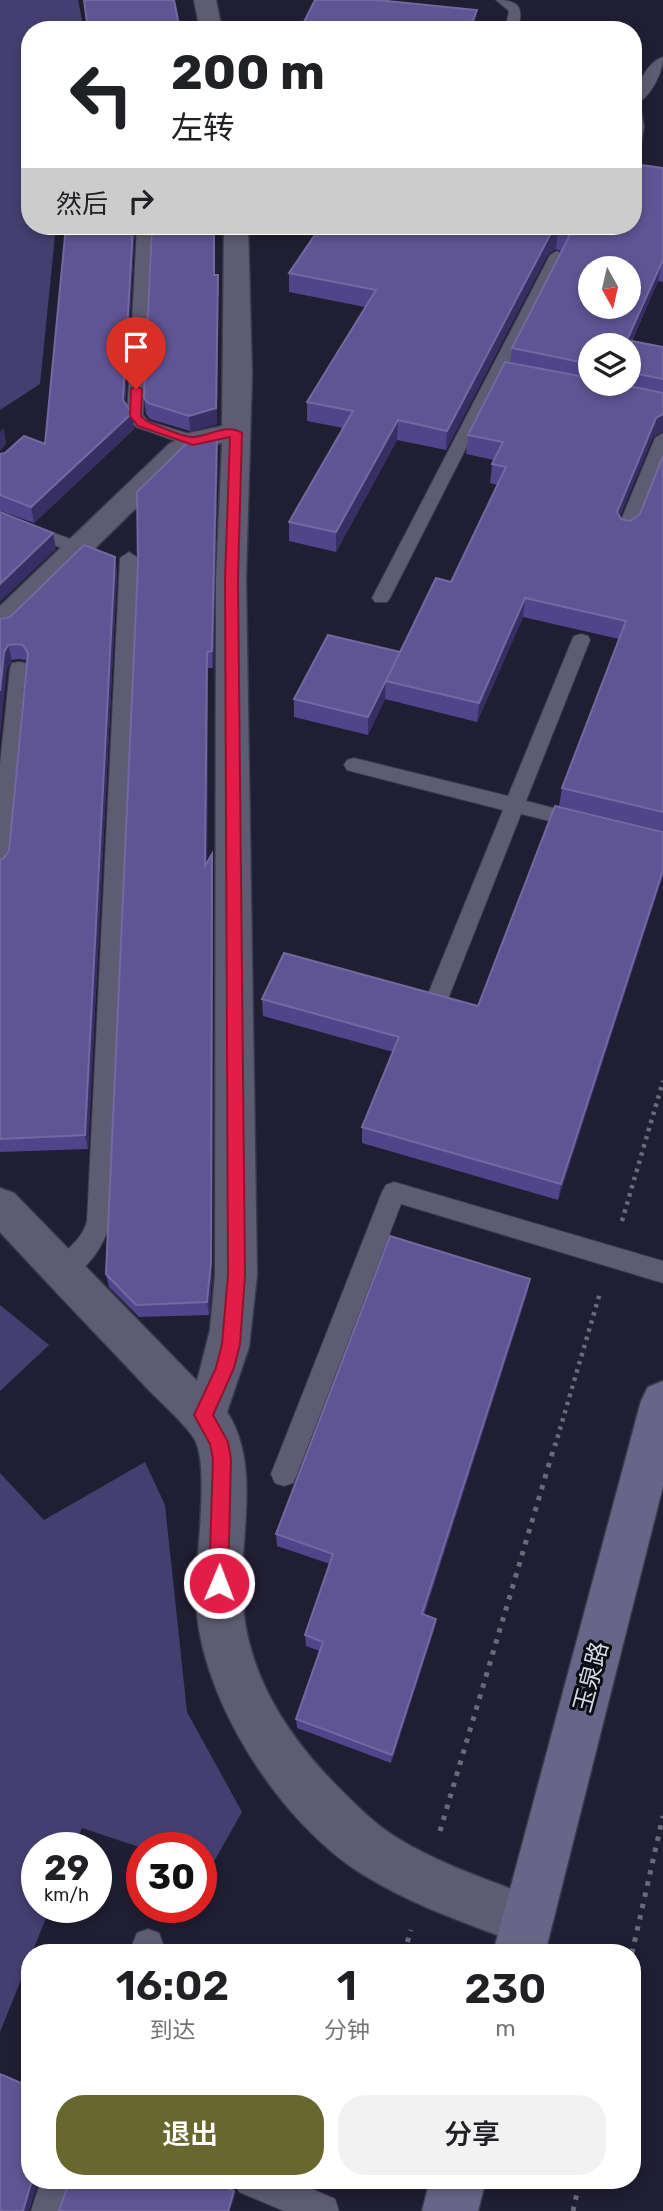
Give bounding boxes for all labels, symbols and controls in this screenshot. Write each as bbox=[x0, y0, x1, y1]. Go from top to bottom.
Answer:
text: 200 m bbox=[171, 43, 325, 101]
icon: left bbox=[56, 49, 147, 140]
text: 左转 bbox=[171, 109, 235, 147]
icon: right bbox=[122, 182, 160, 220]
text: 然后 bbox=[56, 189, 108, 220]
north arrow bbox=[578, 256, 640, 318]
map controls bbox=[578, 256, 641, 396]
pin bbox=[106, 317, 166, 389]
icon: arrive bbox=[117, 328, 155, 366]
button: layers bbox=[578, 333, 641, 396]
position arrow bbox=[182, 1546, 256, 1620]
street label: 玉泉路 bbox=[568, 1639, 614, 1715]
speed limit sign: 30 bbox=[126, 1832, 217, 1923]
text: 29 bbox=[44, 1847, 89, 1889]
text: km/h bbox=[44, 1884, 89, 1906]
text: 16:02 bbox=[116, 1961, 229, 2011]
text: 1 bbox=[337, 1961, 357, 2011]
text: 230 bbox=[465, 1964, 546, 2014]
text: m bbox=[495, 2014, 516, 2042]
text: 到达 bbox=[149, 2016, 195, 2044]
text: 分钟 bbox=[324, 2016, 370, 2044]
button: 退出 bbox=[56, 2095, 324, 2175]
button: 分享 bbox=[338, 2095, 606, 2175]

